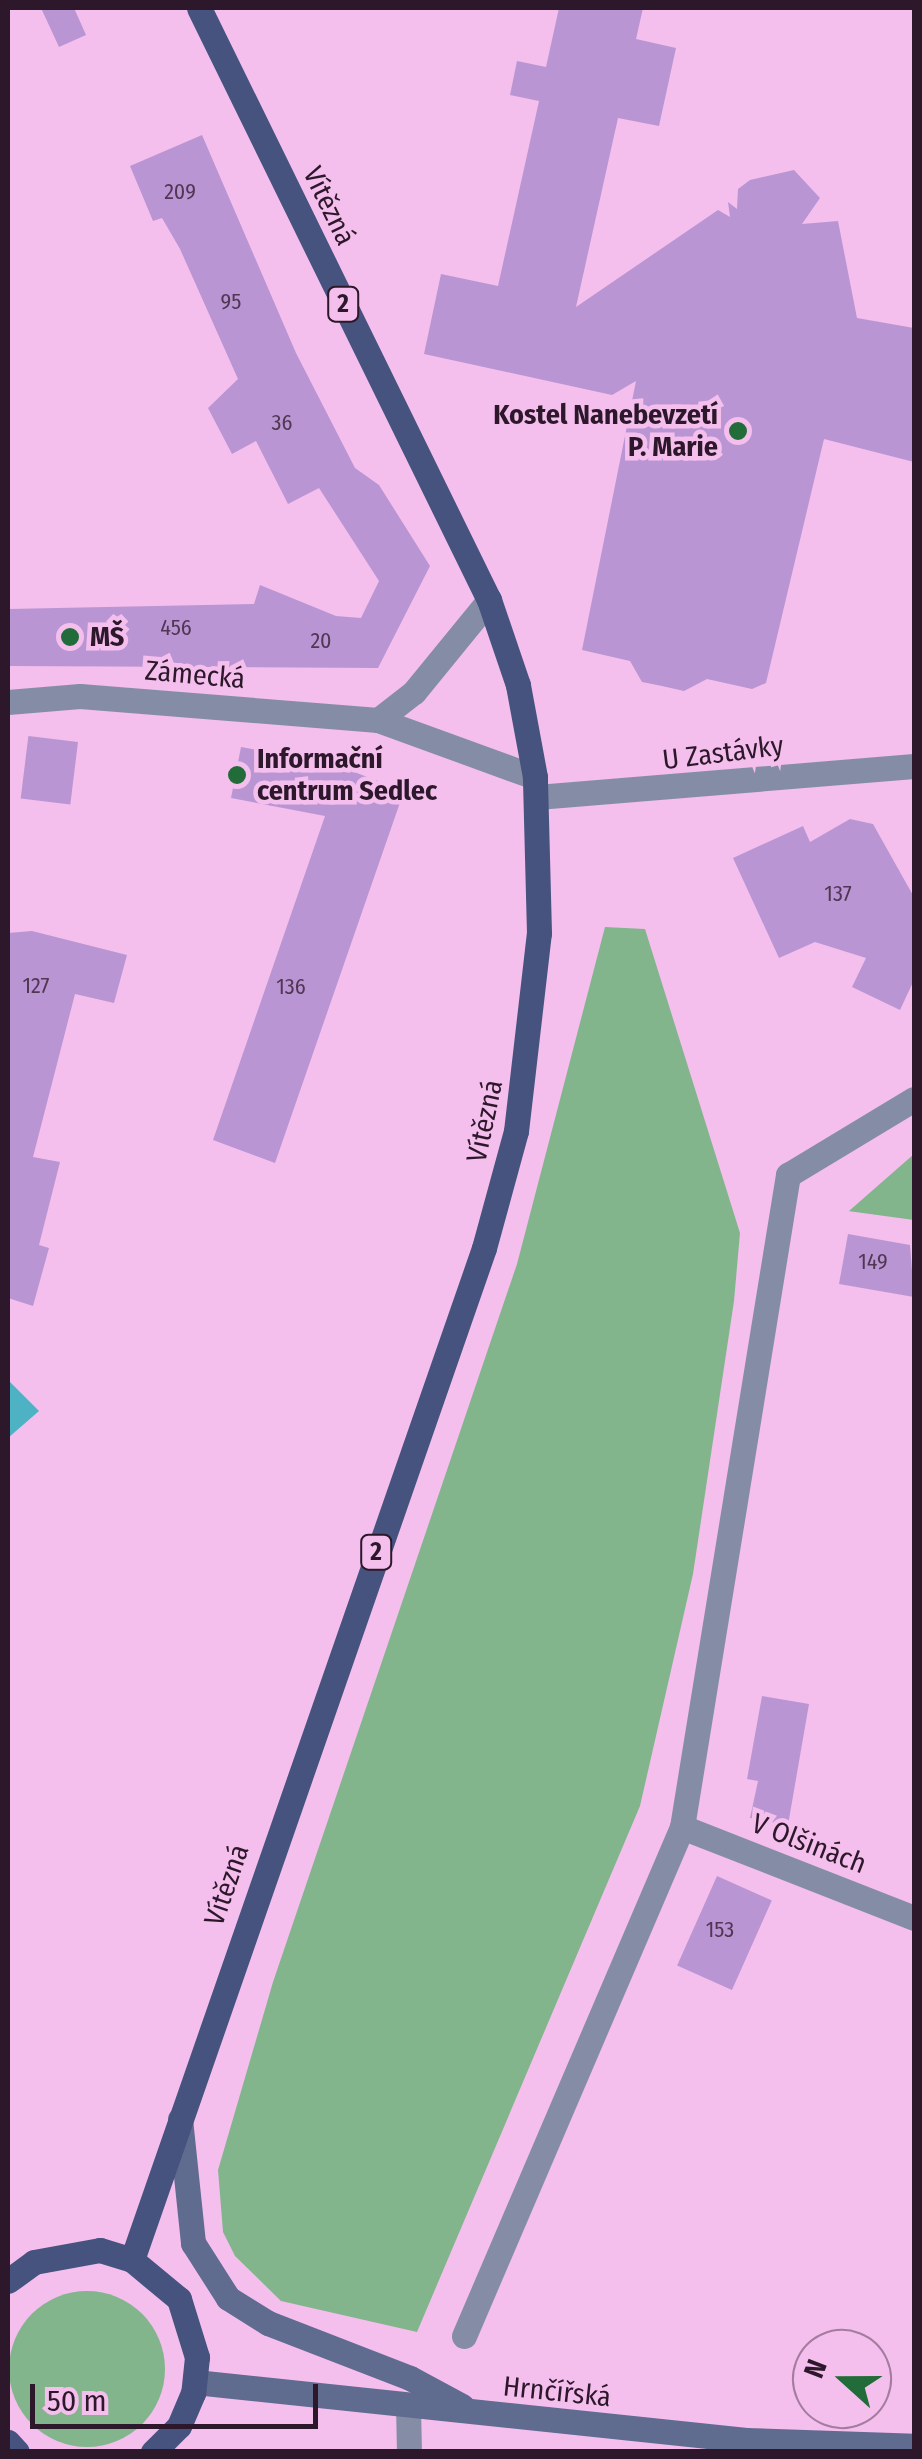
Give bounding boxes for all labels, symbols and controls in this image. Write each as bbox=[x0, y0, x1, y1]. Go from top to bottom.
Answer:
street label: Vítězná bbox=[296, 161, 362, 251]
house number: 209 bbox=[164, 179, 196, 205]
road number: 2 bbox=[326, 284, 360, 324]
house number: 95 bbox=[221, 289, 241, 315]
place label: Kostel Nanebevzetí P. Marie bbox=[493, 398, 718, 464]
house number: 36 bbox=[272, 410, 292, 436]
marker: Kostel Nanebevzetí P. Marie bbox=[727, 420, 749, 442]
house number: 456 bbox=[160, 615, 192, 641]
place label: MŠ bbox=[90, 620, 124, 654]
marker: MŠ bbox=[59, 626, 81, 648]
house number: 20 bbox=[310, 628, 332, 654]
street label: Zámecká bbox=[144, 654, 246, 696]
street label: U Zastávky bbox=[661, 729, 785, 777]
place label: Informační centrum Sedlec bbox=[257, 742, 437, 808]
marker: Informační centrum Sedlec bbox=[226, 764, 248, 786]
house number: 137 bbox=[824, 881, 852, 907]
house number: 127 bbox=[22, 973, 50, 999]
house number: 136 bbox=[276, 974, 306, 1000]
street label: Vítězná bbox=[460, 1077, 510, 1165]
house number: 149 bbox=[858, 1249, 888, 1275]
road number: 2 bbox=[358, 1532, 394, 1572]
street label: V Olšinách bbox=[747, 1807, 871, 1881]
street label: Vítězná bbox=[198, 1840, 256, 1930]
house number: 153 bbox=[706, 1917, 734, 1943]
north arrow bbox=[792, 2329, 892, 2429]
text: N bbox=[797, 2355, 834, 2383]
scale bar bbox=[35, 2364, 322, 2426]
street label: Hrnčířská bbox=[501, 2370, 613, 2414]
text: 50 m bbox=[47, 2383, 107, 2419]

